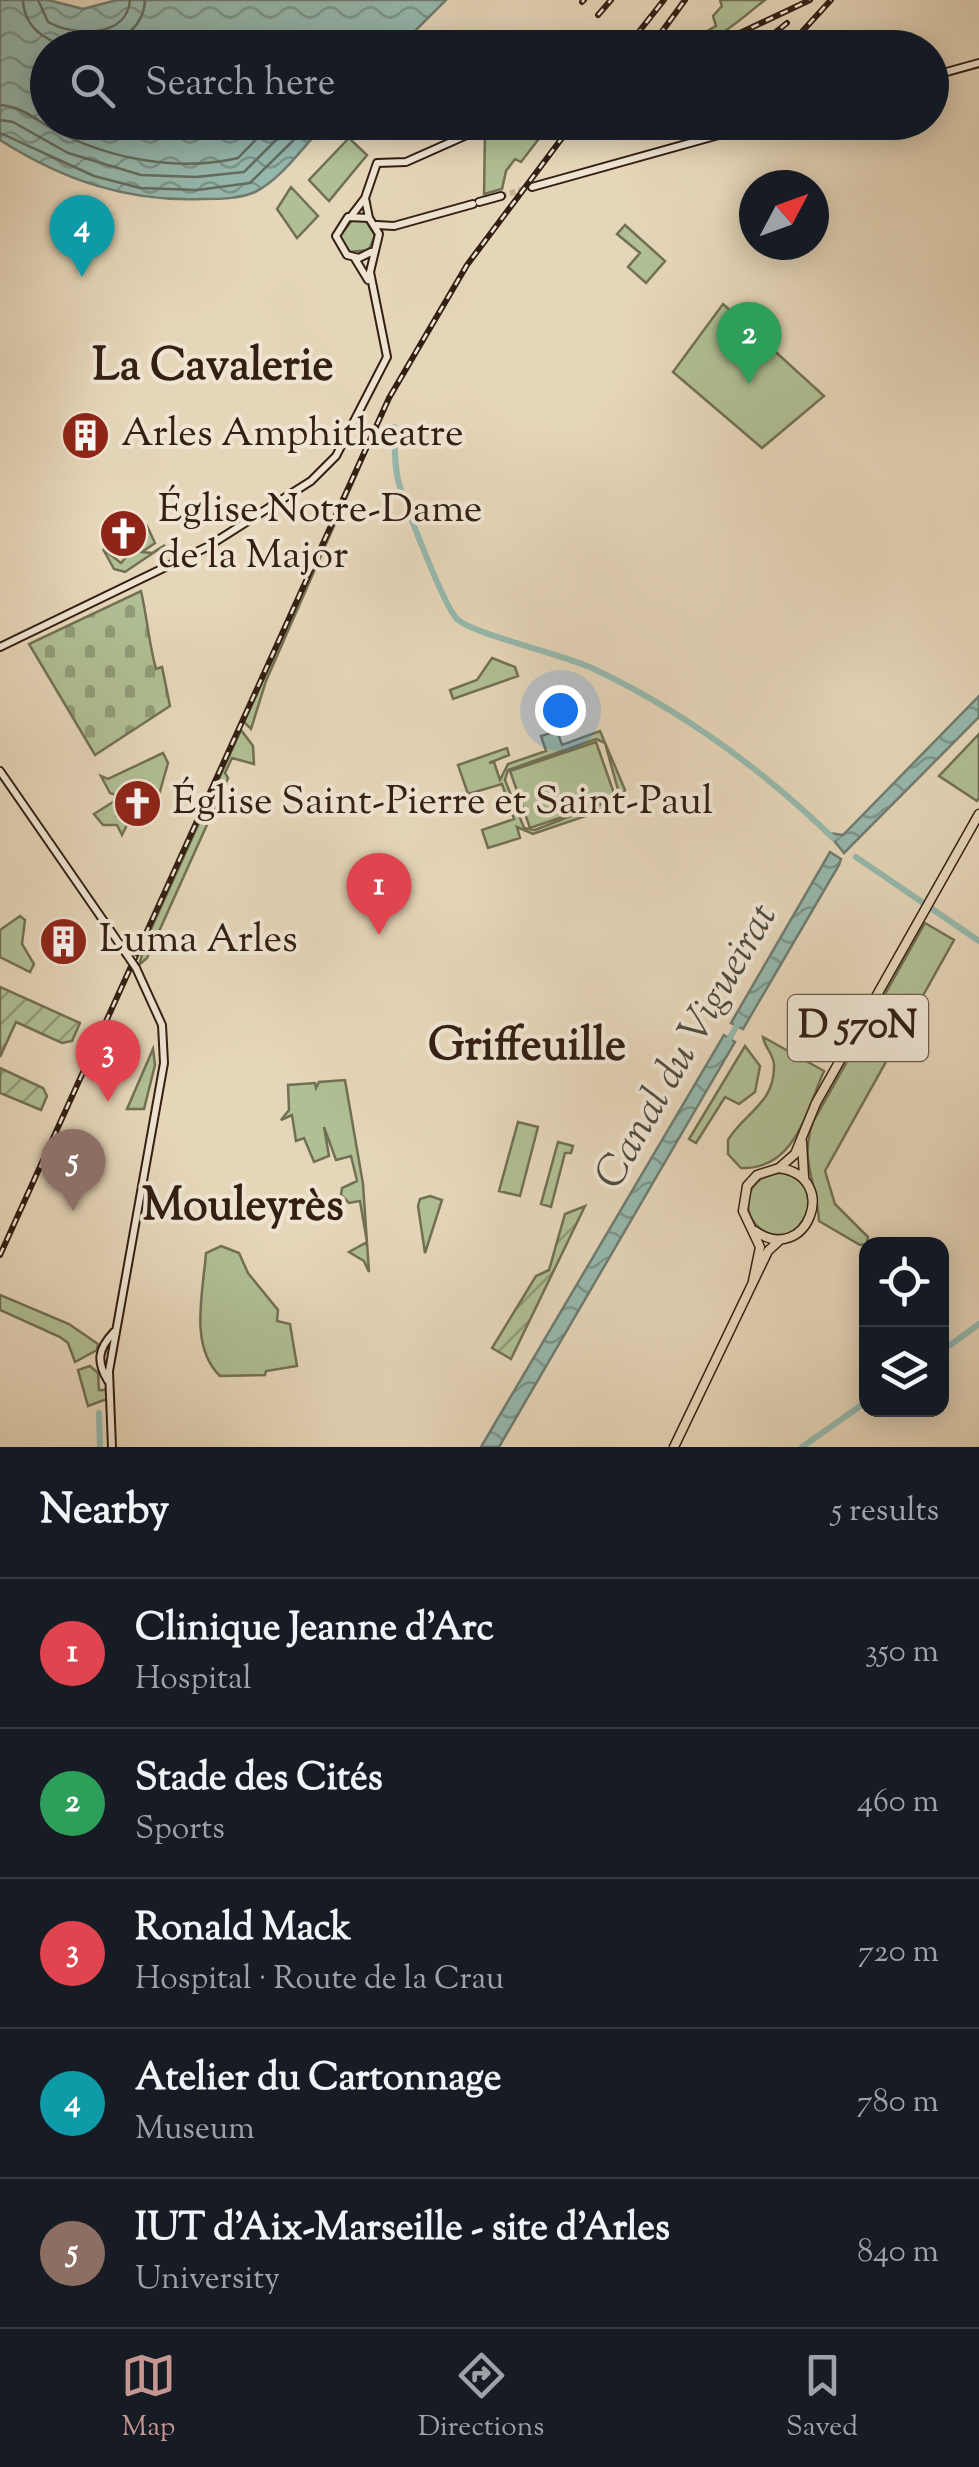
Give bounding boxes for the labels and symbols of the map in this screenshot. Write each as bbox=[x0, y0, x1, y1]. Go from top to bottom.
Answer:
north arrow bbox=[739, 170, 829, 260]
pin: 4 bbox=[49, 194, 114, 277]
pin: 2 bbox=[716, 302, 782, 384]
district label: La Cavalerie bbox=[93, 336, 333, 401]
place label: Arles Amphitheatre bbox=[121, 407, 464, 464]
building icon: Arles Amphitheatre bbox=[60, 409, 112, 461]
place label: Église Notre-Dame de la Major bbox=[158, 483, 482, 586]
church icon: Église Notre-Dame de la Major bbox=[97, 508, 149, 560]
your location bbox=[535, 685, 586, 736]
place label: Église Saint-Pierre et Saint-Paul bbox=[172, 775, 713, 832]
church icon: Église Saint-Pierre et Saint-Paul bbox=[111, 777, 163, 829]
pin: 1 bbox=[346, 852, 412, 935]
water label: Canal du Vigueirat bbox=[582, 893, 794, 1201]
place label: Luma Arles bbox=[99, 913, 298, 970]
building icon: Luma Arles bbox=[38, 915, 90, 967]
road number: D 570N bbox=[788, 995, 928, 1061]
district label: Griffeuille bbox=[428, 1016, 626, 1081]
pin: 3 bbox=[76, 1020, 140, 1102]
pin: 5 bbox=[40, 1128, 106, 1211]
district label: Mouleyrès bbox=[142, 1176, 344, 1241]

